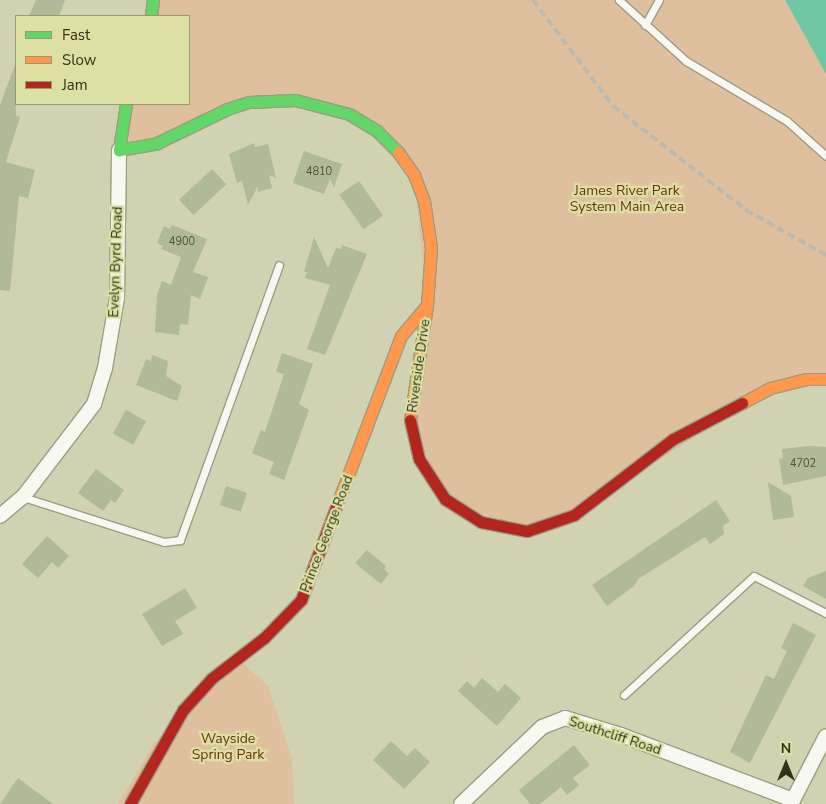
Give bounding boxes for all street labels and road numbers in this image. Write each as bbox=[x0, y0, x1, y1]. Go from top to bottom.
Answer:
street label: Evelyn Byrd Road bbox=[106, 206, 126, 318]
street label: Riverside Drive bbox=[404, 318, 434, 414]
street label: Prince George Road bbox=[297, 473, 357, 595]
street label: Southcliff Road bbox=[567, 713, 663, 759]

